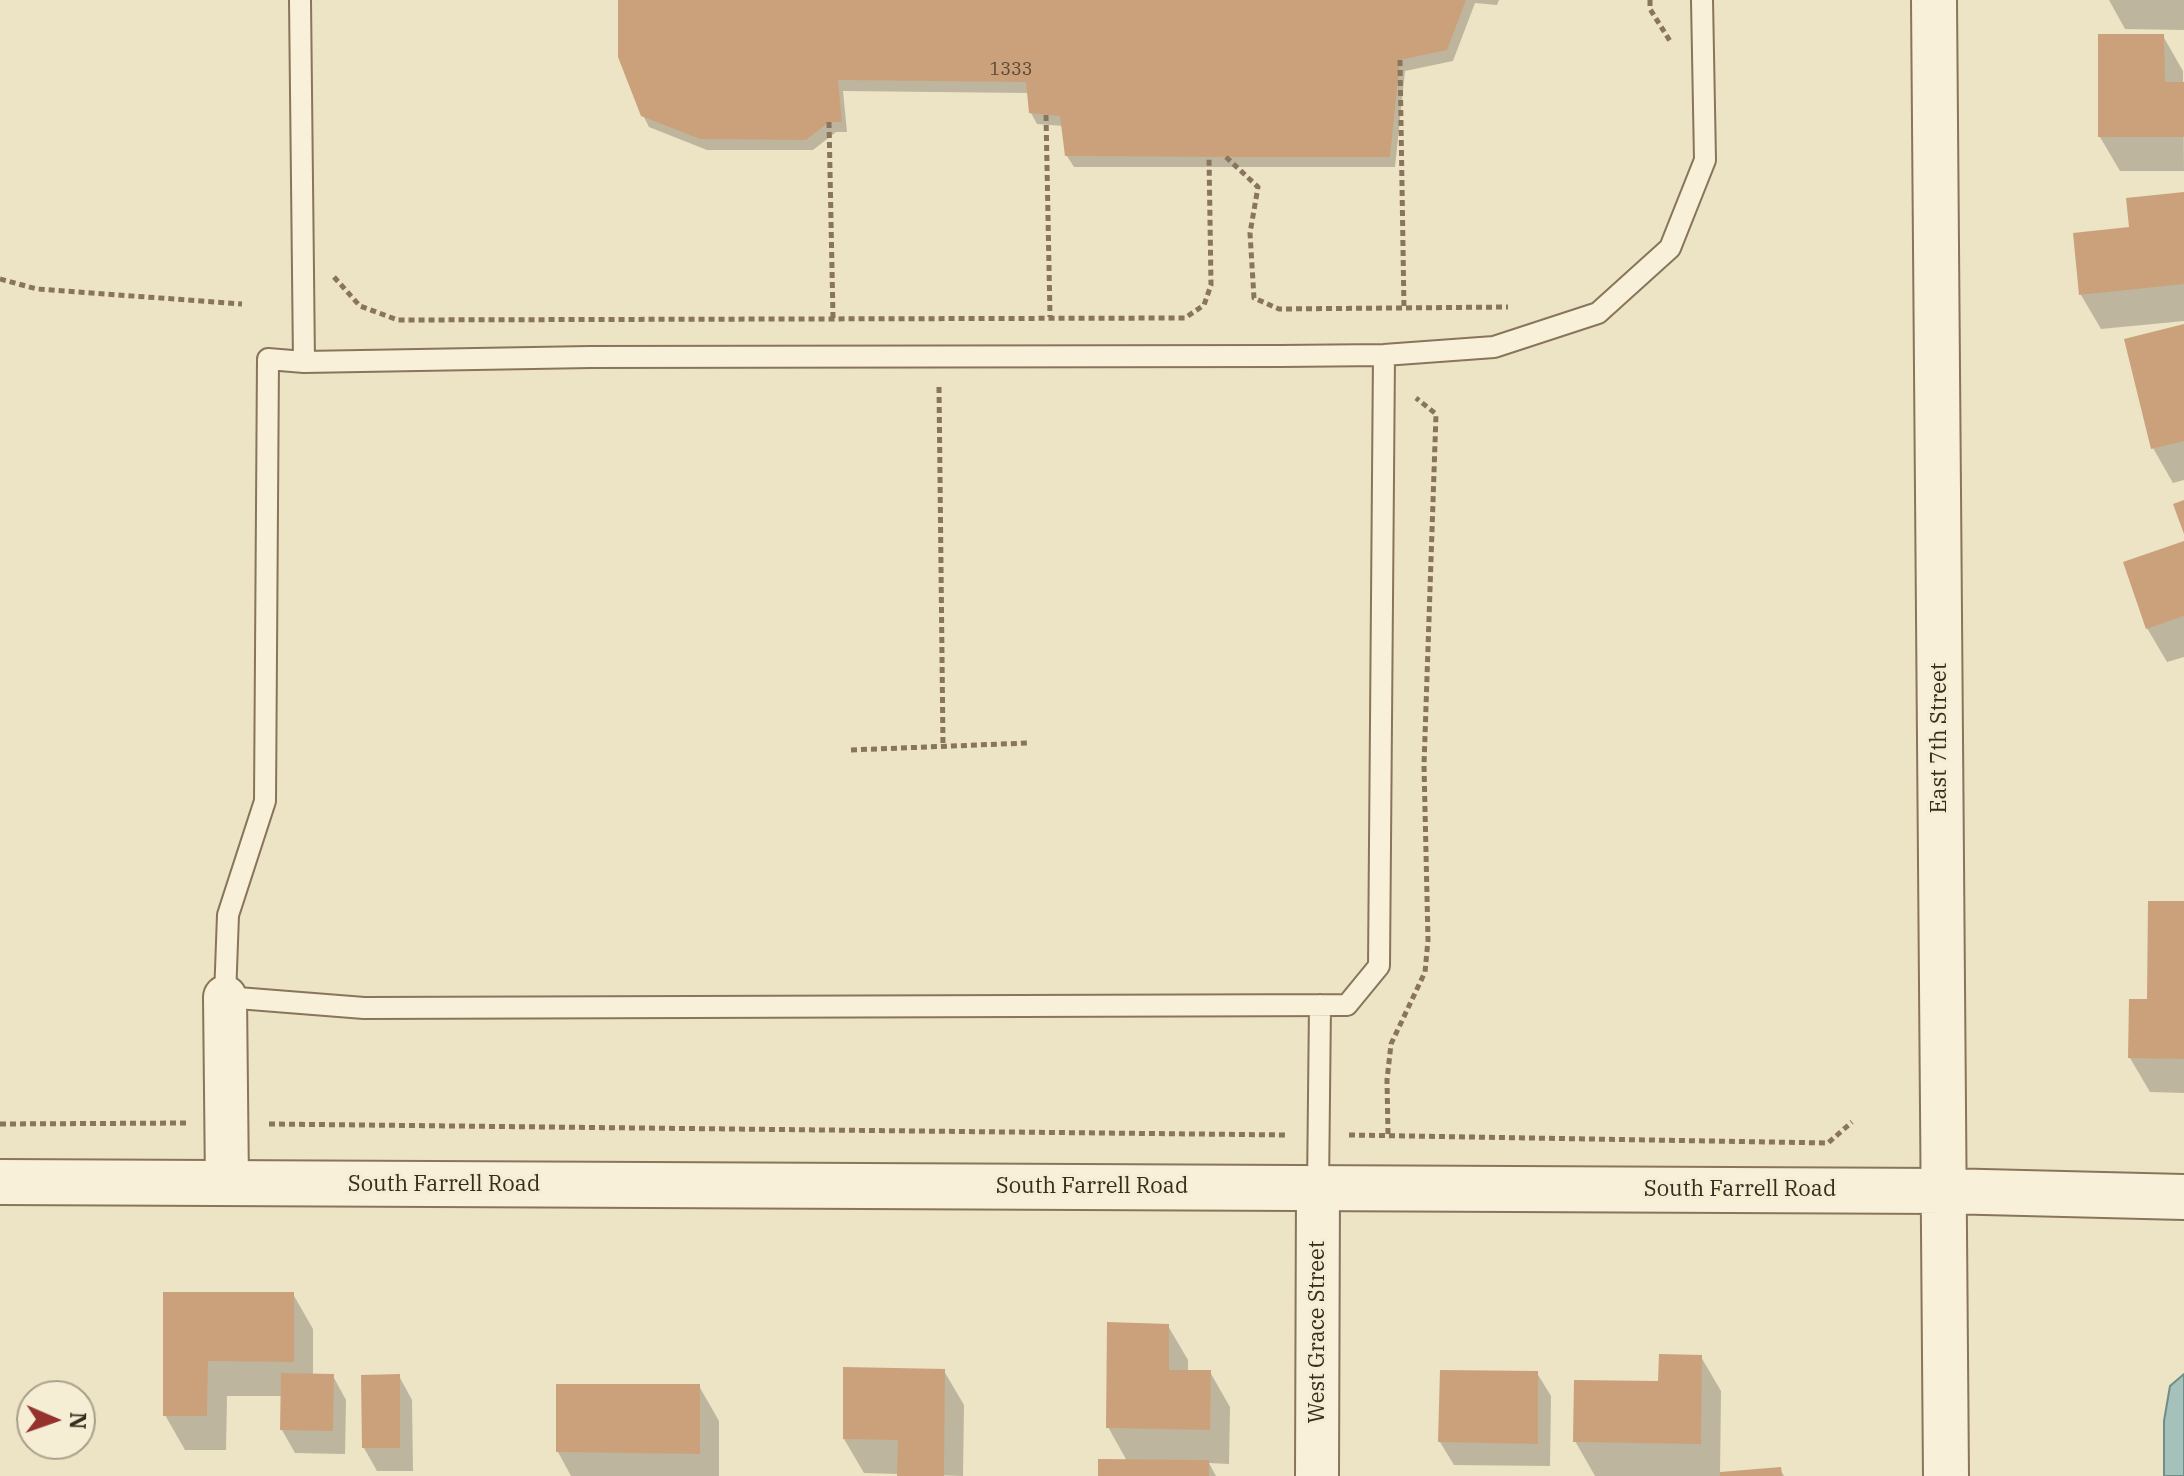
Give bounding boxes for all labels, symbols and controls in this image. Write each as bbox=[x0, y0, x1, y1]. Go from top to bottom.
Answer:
house number: 1333 bbox=[989, 59, 1033, 81]
street label: East 7th Street bbox=[1927, 662, 1953, 814]
street label: South Farrell Road bbox=[348, 1172, 540, 1198]
street label: South Farrell Road bbox=[996, 1174, 1188, 1200]
street label: South Farrell Road bbox=[1644, 1177, 1836, 1203]
street label: West Grace Street bbox=[1305, 1241, 1331, 1423]
north arrow bbox=[16, 1380, 96, 1460]
text: N bbox=[64, 1412, 93, 1430]

